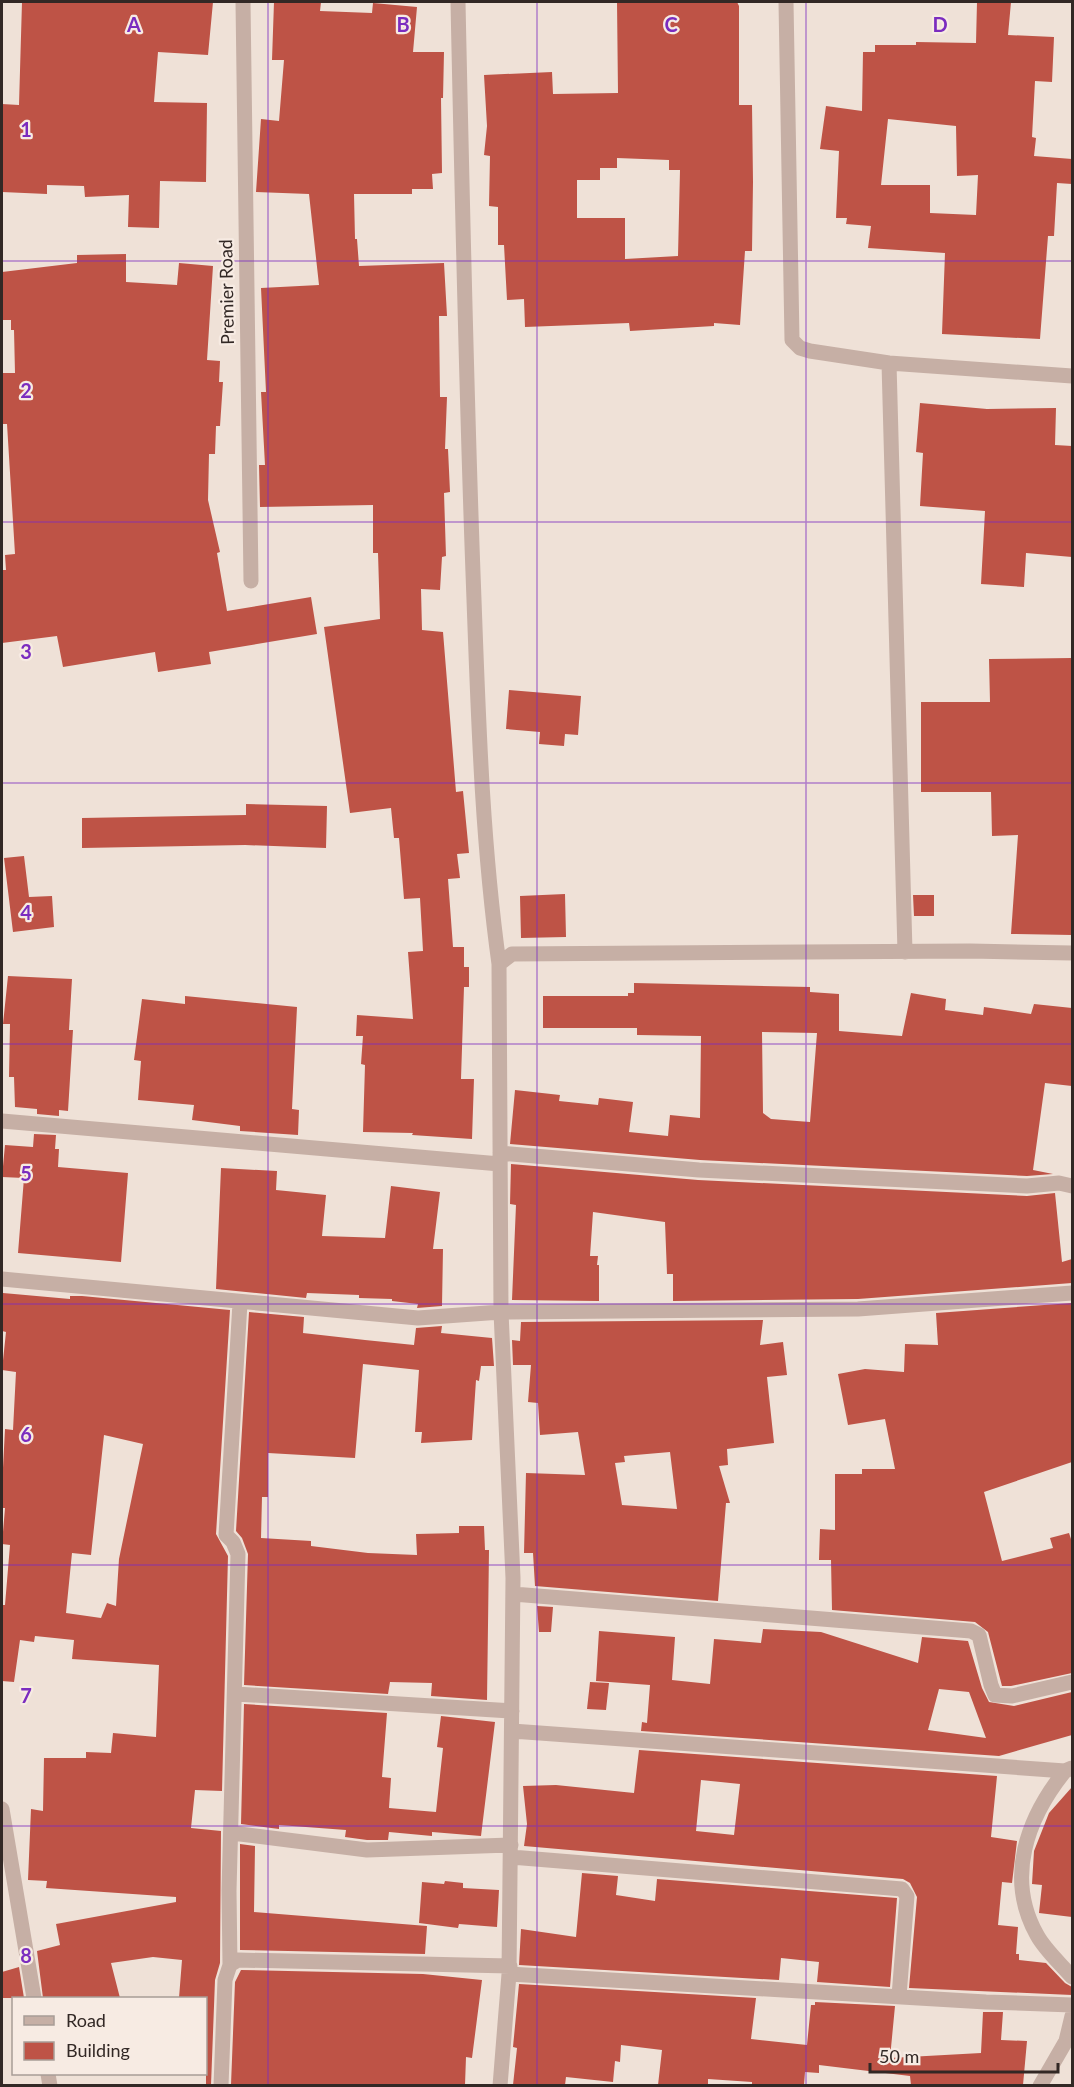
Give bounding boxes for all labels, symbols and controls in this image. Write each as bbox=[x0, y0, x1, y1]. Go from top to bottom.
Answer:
text: A bbox=[126, 12, 141, 36]
text: B bbox=[396, 12, 410, 36]
text: C bbox=[664, 12, 678, 36]
text: D bbox=[932, 12, 948, 36]
text: 1 bbox=[20, 117, 32, 141]
street label: Premier Road bbox=[214, 239, 238, 345]
text: 2 bbox=[20, 378, 32, 402]
text: 3 bbox=[20, 639, 32, 663]
text: 4 bbox=[20, 900, 32, 924]
text: 5 bbox=[20, 1161, 32, 1185]
text: 6 bbox=[20, 1422, 32, 1446]
text: 7 bbox=[20, 1683, 32, 1707]
text: 8 bbox=[20, 1943, 32, 1967]
legend bbox=[12, 1997, 207, 2075]
text: Road bbox=[66, 2009, 106, 2031]
scale bar bbox=[870, 2036, 1058, 2074]
text: Building bbox=[66, 2039, 130, 2061]
text: 50 m bbox=[879, 2045, 919, 2067]

